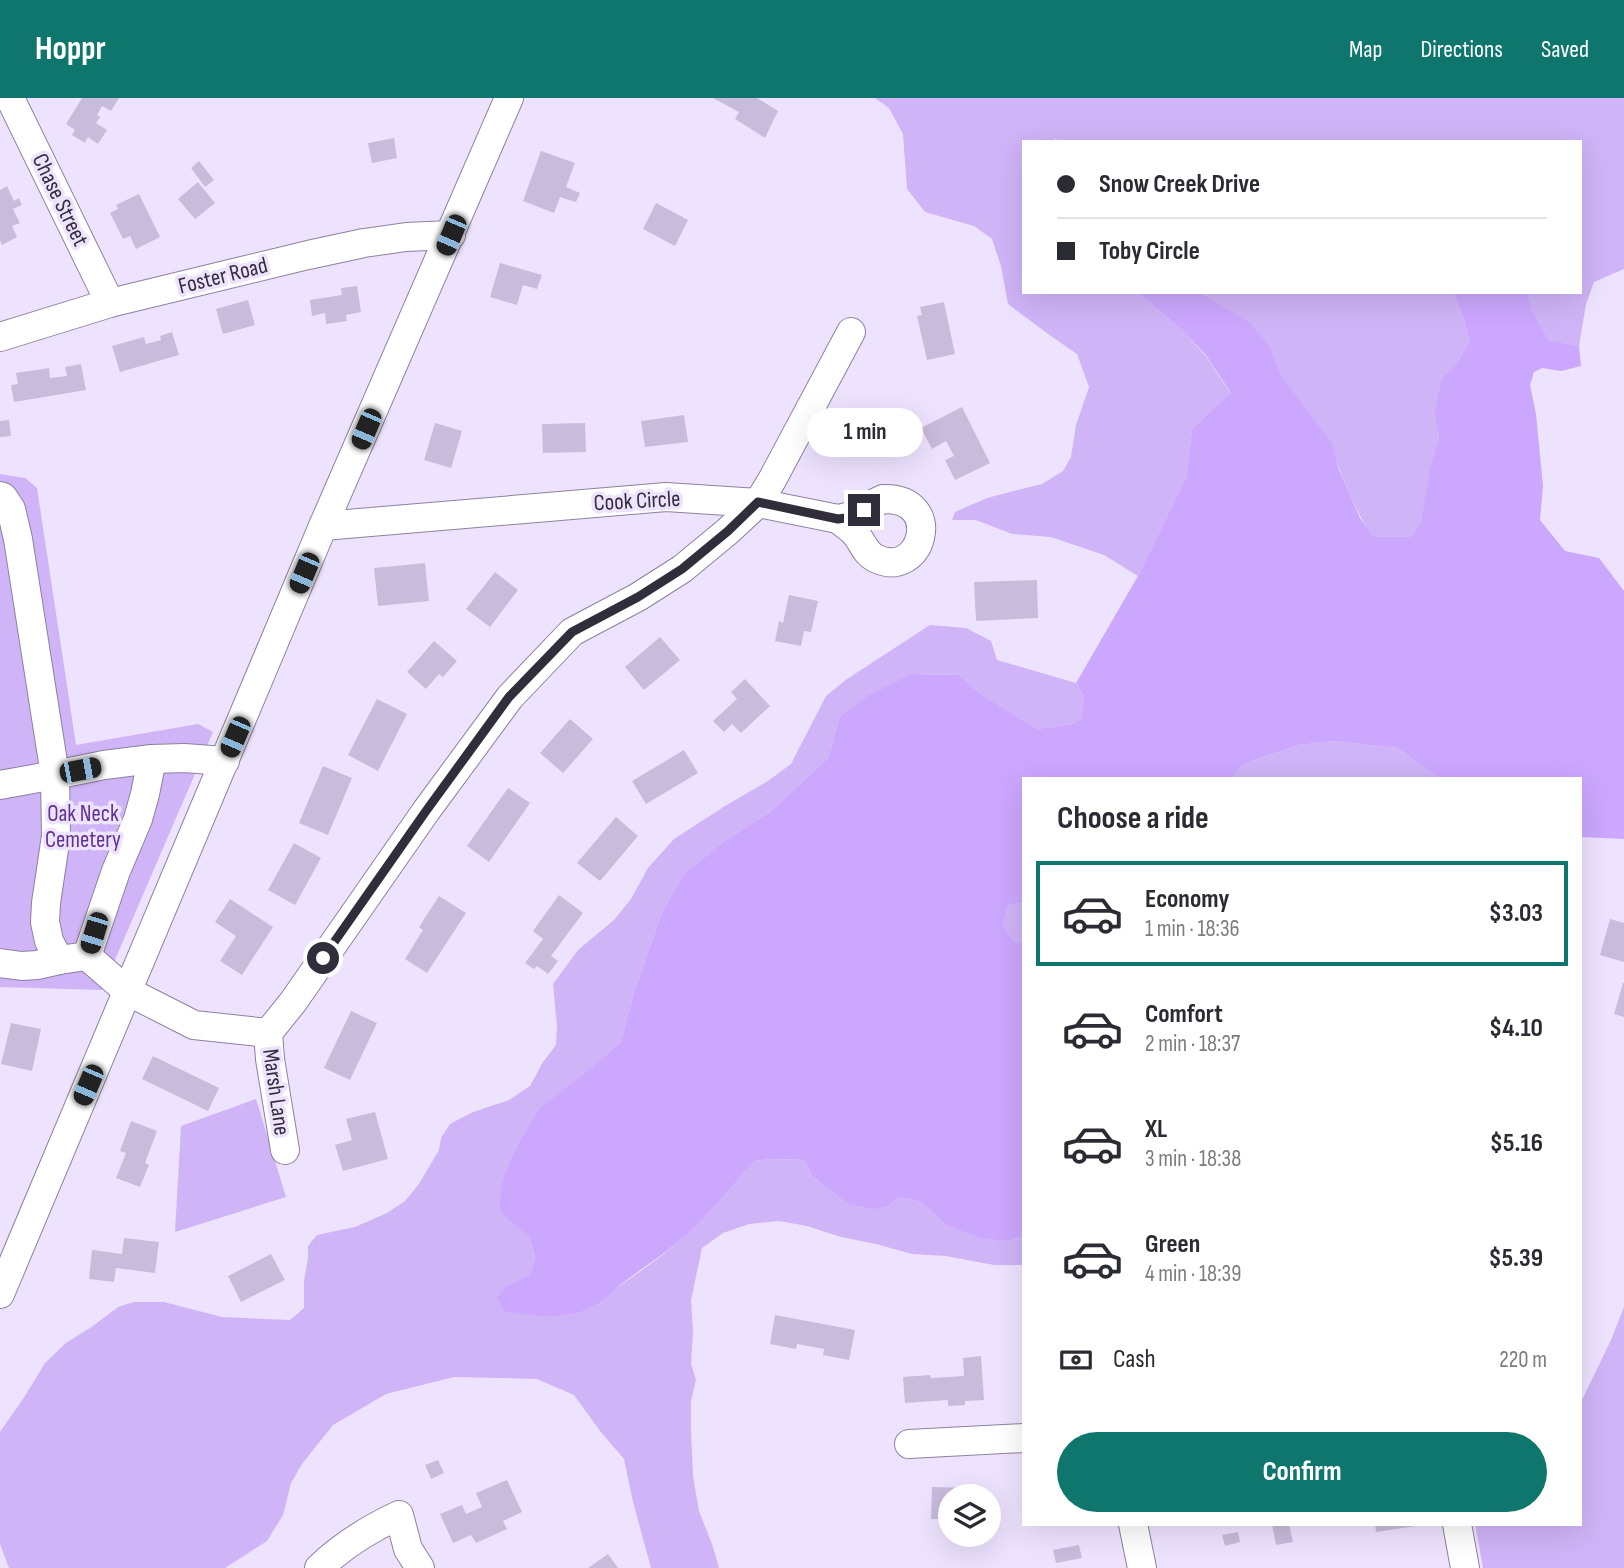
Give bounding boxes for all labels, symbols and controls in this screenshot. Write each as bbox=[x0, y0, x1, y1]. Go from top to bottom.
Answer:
text: Hoppr bbox=[35, 29, 106, 69]
text: Map bbox=[1349, 35, 1382, 64]
text: Directions bbox=[1420, 35, 1503, 64]
text: Saved bbox=[1541, 35, 1589, 64]
street label: Chase Street bbox=[26, 149, 94, 251]
text: Snow Creek Drive bbox=[1099, 169, 1260, 200]
car bbox=[434, 212, 469, 258]
text: Toby Circle bbox=[1099, 236, 1200, 267]
street label: Foster Road bbox=[176, 251, 270, 301]
car bbox=[349, 406, 384, 452]
callout: 1 min bbox=[806, 408, 922, 458]
text: 1 min bbox=[844, 418, 886, 446]
street label: Cook Circle bbox=[593, 485, 681, 517]
route end bbox=[848, 494, 880, 526]
car bbox=[287, 550, 322, 596]
car bbox=[218, 714, 253, 760]
car bbox=[58, 756, 103, 784]
text: Choose a ride bbox=[1057, 799, 1209, 838]
park label: Oak Neck Cemetery bbox=[45, 800, 121, 854]
icon: car bbox=[1061, 882, 1124, 945]
text: Economy bbox=[1145, 884, 1229, 915]
text: $3.03 bbox=[1489, 898, 1543, 929]
car bbox=[78, 910, 111, 956]
text: 1 min · 18:36 bbox=[1145, 915, 1240, 943]
route start bbox=[307, 942, 339, 974]
icon: car bbox=[1061, 997, 1124, 1060]
text: Comfort bbox=[1145, 999, 1223, 1030]
text: $4.10 bbox=[1489, 1013, 1543, 1044]
text: 2 min · 18:37 bbox=[1145, 1030, 1240, 1058]
street label: Marsh Lane bbox=[256, 1047, 296, 1137]
car bbox=[71, 1062, 106, 1108]
icon: car bbox=[1061, 1112, 1124, 1175]
text: XL bbox=[1145, 1114, 1167, 1145]
text: $5.16 bbox=[1490, 1128, 1543, 1159]
text: 3 min · 18:38 bbox=[1145, 1145, 1241, 1173]
icon: car bbox=[1061, 1227, 1124, 1290]
text: Green bbox=[1145, 1229, 1200, 1260]
text: $5.39 bbox=[1488, 1243, 1543, 1274]
text: 4 min · 18:39 bbox=[1145, 1260, 1241, 1288]
icon: cash bbox=[1057, 1341, 1095, 1379]
text: Cash bbox=[1113, 1344, 1156, 1375]
text: 220 m bbox=[1499, 1346, 1547, 1374]
button: Confirm bbox=[1057, 1432, 1547, 1512]
map controls bbox=[938, 1484, 1001, 1547]
button: layers bbox=[938, 1484, 1001, 1547]

